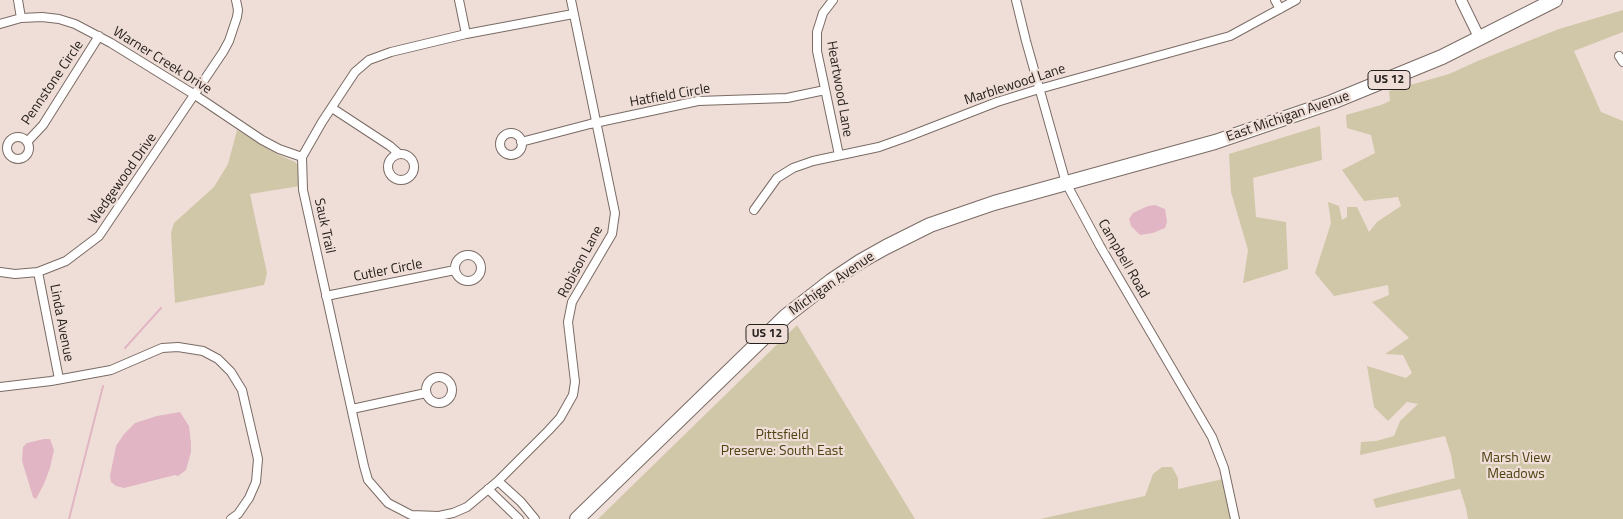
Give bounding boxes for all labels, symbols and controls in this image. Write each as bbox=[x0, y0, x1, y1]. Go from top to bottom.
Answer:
street label: Warner Creek Drive bbox=[109, 24, 215, 98]
street label: Pennstone Circle bbox=[18, 37, 88, 129]
street label: Heartwood Lane bbox=[822, 40, 856, 138]
street label: Marblewood Lane bbox=[962, 61, 1068, 109]
road number: US 12 bbox=[1368, 70, 1410, 90]
street label: Hatfield Circle bbox=[628, 81, 712, 111]
street label: East Michigan Avenue bbox=[1224, 88, 1352, 146]
street label: Wedgewood Drive bbox=[85, 130, 161, 228]
street label: Sauk Trail bbox=[310, 197, 338, 255]
street label: Campbell Road bbox=[1094, 217, 1152, 301]
street label: Robison Lane bbox=[555, 223, 607, 301]
street label: Michigan Avenue bbox=[786, 248, 878, 320]
street label: Cutler Circle bbox=[352, 256, 424, 286]
street label: Linda Avenue bbox=[45, 283, 77, 363]
road number: US 12 bbox=[746, 324, 788, 344]
park label: Pittsfield Preserve: South East bbox=[721, 428, 843, 461]
park label: Marsh View Meadows bbox=[1481, 451, 1551, 484]

